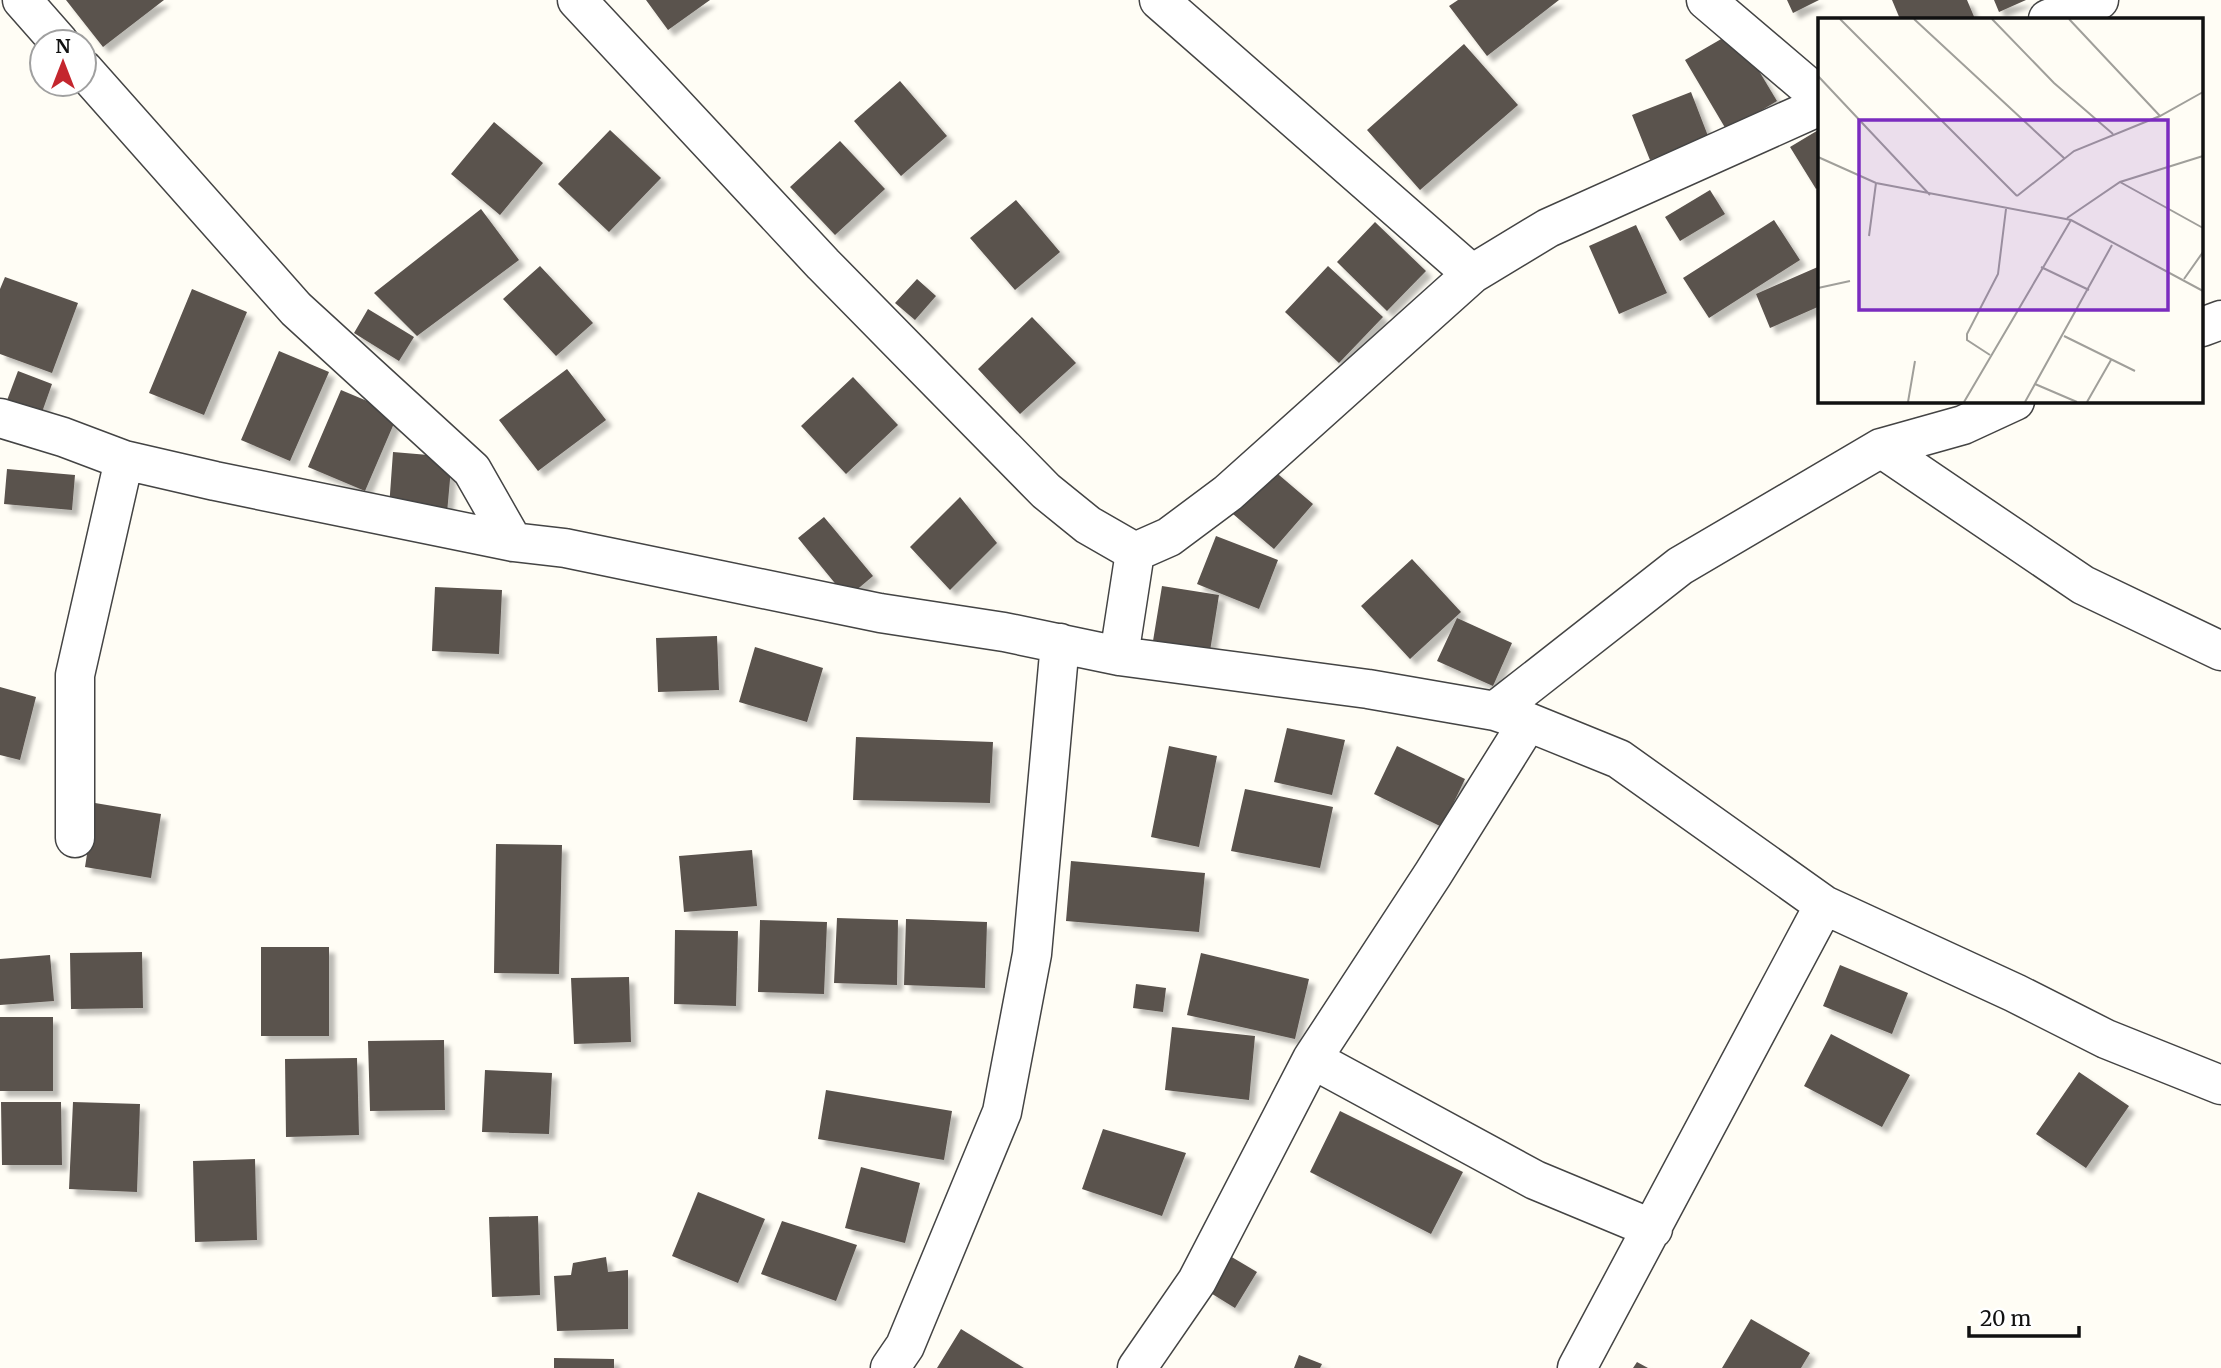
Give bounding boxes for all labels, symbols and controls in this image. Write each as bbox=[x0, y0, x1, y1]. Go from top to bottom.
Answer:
inset map bbox=[1818, 18, 2204, 402]
north arrow bbox=[28, 28, 98, 98]
text: N bbox=[55, 34, 71, 58]
scale bar bbox=[1969, 1294, 2079, 1338]
text: 20 m bbox=[1980, 1305, 2032, 1332]

